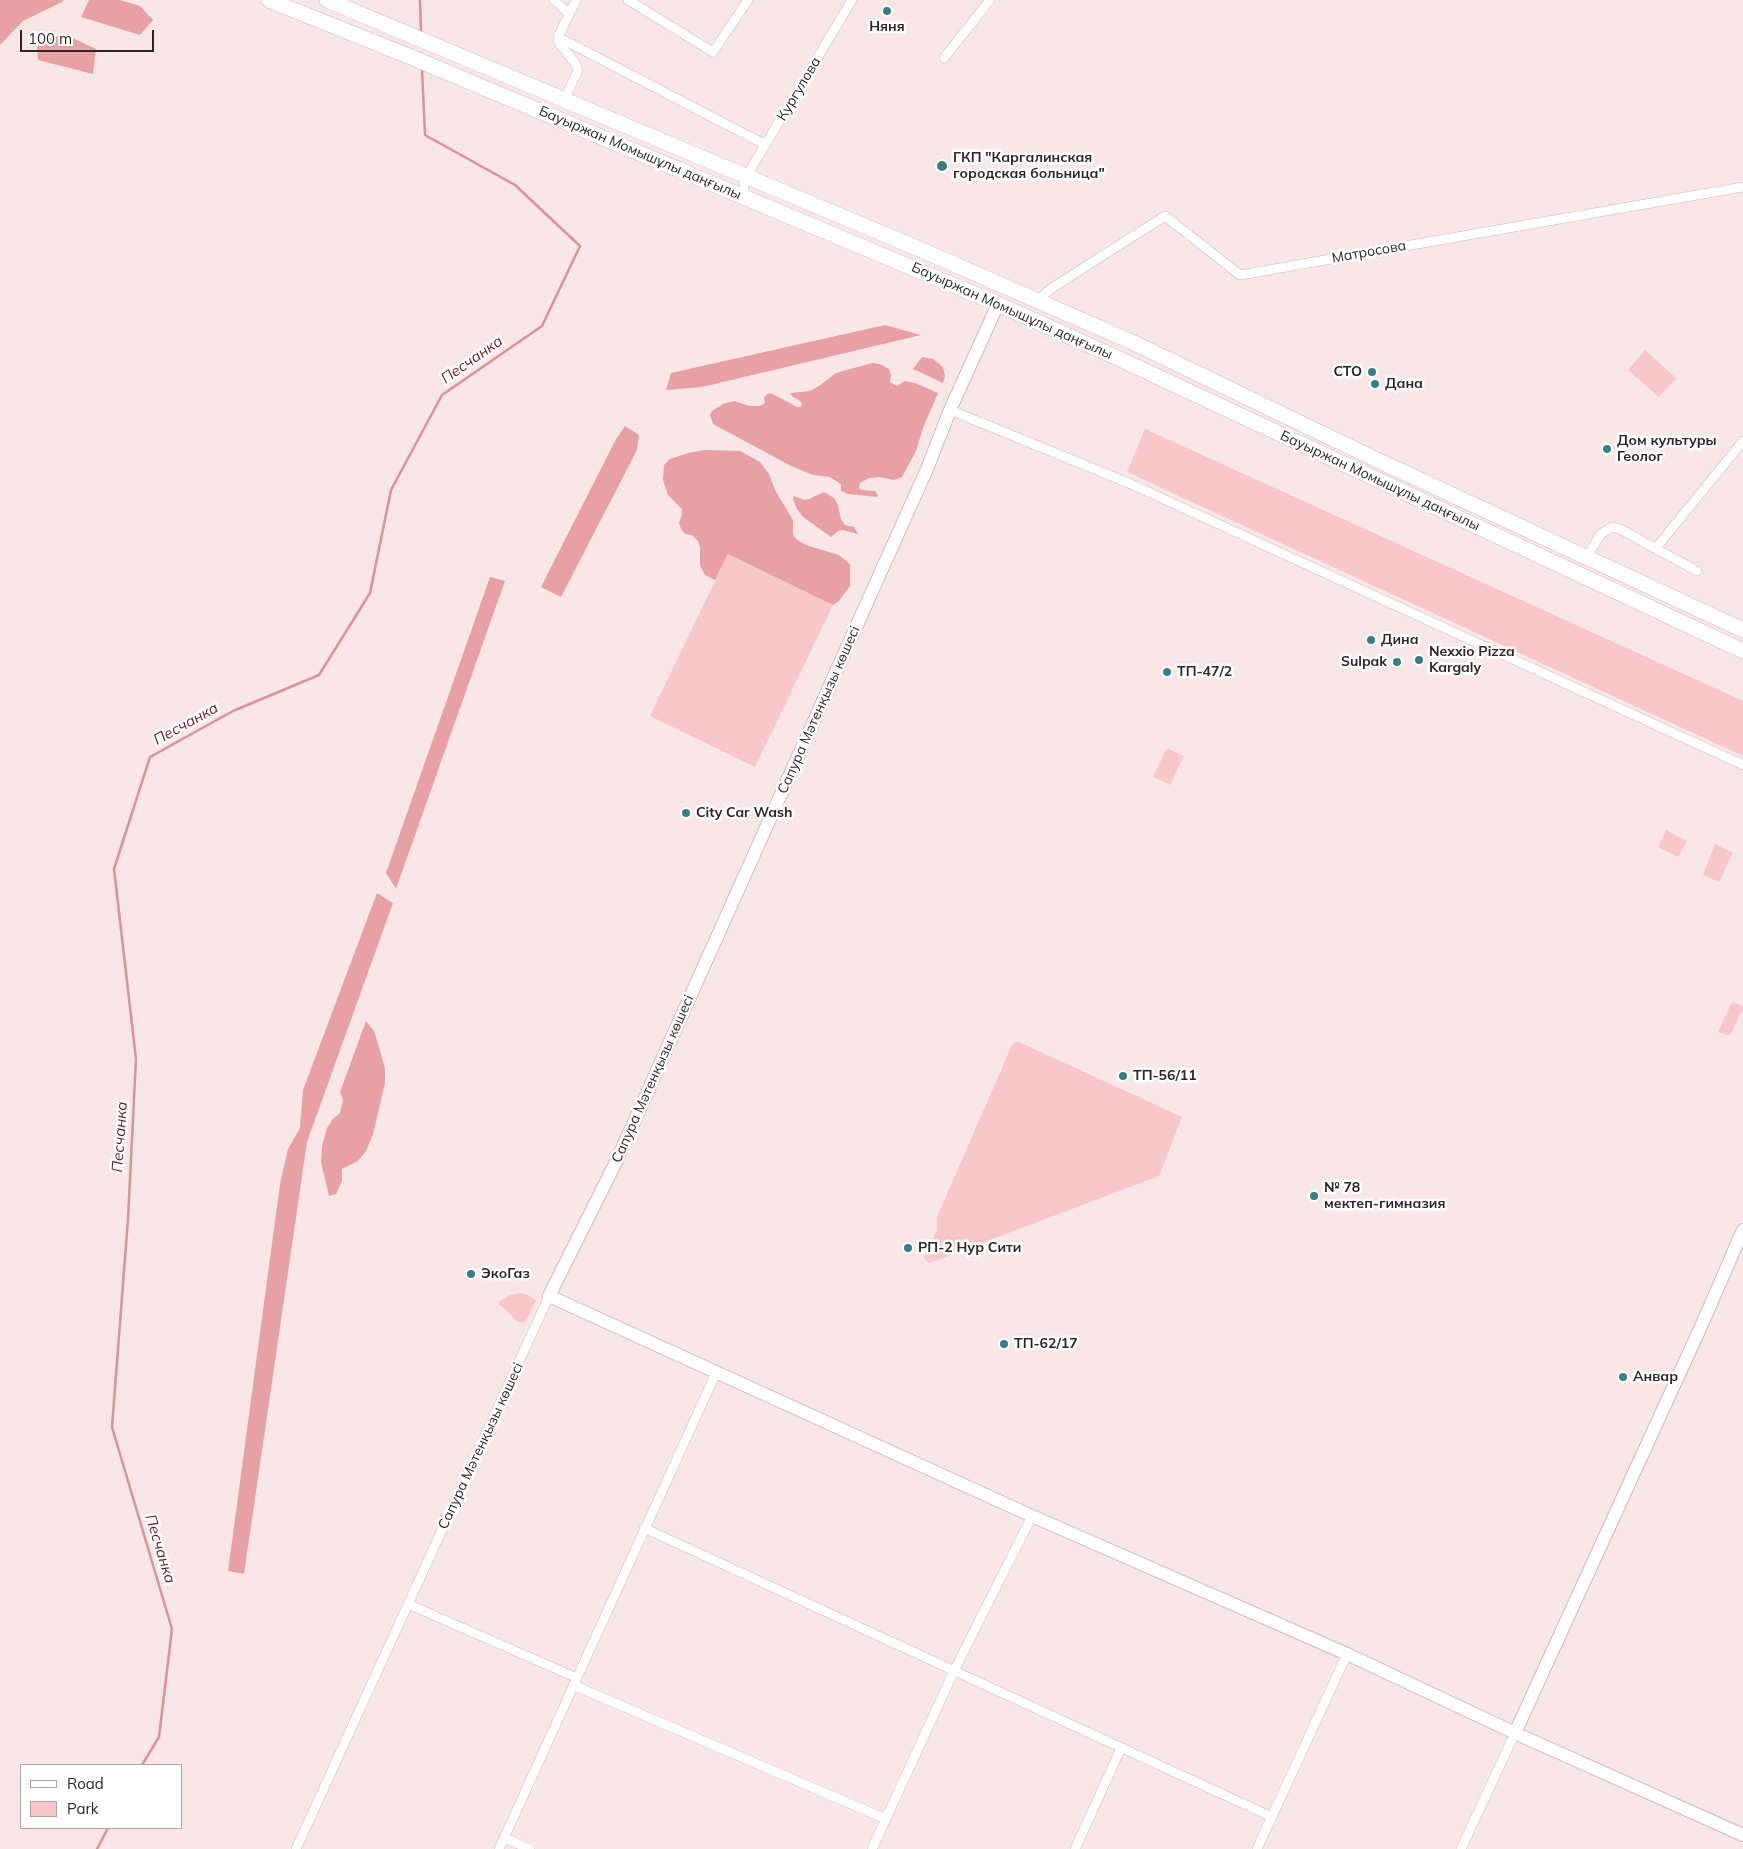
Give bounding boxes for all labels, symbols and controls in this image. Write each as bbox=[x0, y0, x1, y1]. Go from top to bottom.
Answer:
marker: Няня bbox=[881, 5, 893, 17]
place label: Няня bbox=[869, 19, 905, 35]
scale bar bbox=[22, 20, 156, 52]
text: 100 m bbox=[28, 29, 72, 48]
street label: Кургулова bbox=[773, 54, 825, 124]
street label: Бауыржан Момышұлы даңғылы bbox=[536, 103, 744, 203]
place label: ГКП "Каргалинская городская больница" bbox=[953, 150, 1105, 182]
marker: ГКП "Каргалинская городская больница" bbox=[935, 159, 949, 173]
street label: Матросова bbox=[1331, 237, 1407, 267]
street label: Бауыржан Момышұлы даңғылы bbox=[909, 259, 1115, 363]
water label: Песчанка bbox=[438, 332, 506, 388]
place label: СТО bbox=[1333, 364, 1362, 380]
marker: СТО bbox=[1366, 366, 1378, 378]
place label: Дана bbox=[1385, 376, 1423, 392]
marker: Дана bbox=[1369, 378, 1381, 390]
street label: Бауыржан Момышұлы даңғылы bbox=[1278, 427, 1482, 535]
place label: Дом культуры Геолог bbox=[1617, 433, 1717, 466]
marker: Дом культуры Геолог bbox=[1601, 443, 1613, 455]
street label: Сапура Мәтенқызы көшесі bbox=[774, 623, 864, 797]
place label: Дина bbox=[1381, 632, 1419, 648]
marker: Дина bbox=[1365, 634, 1377, 646]
place label: Nexxio Pizza Kargaly bbox=[1429, 644, 1515, 676]
place label: Sulpak bbox=[1341, 654, 1387, 670]
marker: Nexxio Pizza Kargaly bbox=[1413, 654, 1425, 666]
marker: Sulpak bbox=[1391, 656, 1403, 668]
place label: ТП-47/2 bbox=[1177, 664, 1232, 680]
marker: ТП-47/2 bbox=[1161, 666, 1173, 678]
water label: Песчанка bbox=[151, 699, 221, 749]
place label: City Car Wash bbox=[696, 805, 792, 821]
marker: City Car Wash bbox=[680, 807, 692, 819]
street label: Сапура Мәтенқызы көшесі bbox=[608, 992, 698, 1166]
place label: ТП-56/11 bbox=[1133, 1068, 1197, 1084]
marker: ТП-56/11 bbox=[1117, 1070, 1129, 1082]
water label: Песчанка bbox=[109, 1101, 131, 1173]
place label: № 78 мектеп-гимназия bbox=[1324, 1180, 1445, 1212]
marker: № 78 мектеп-гимназия bbox=[1308, 1190, 1320, 1202]
place label: РП-2 Нур Сити bbox=[918, 1240, 1021, 1256]
marker: РП-2 Нур Сити bbox=[902, 1242, 914, 1254]
place label: ЭкоГаз bbox=[481, 1266, 530, 1282]
marker: ЭкоГаз bbox=[465, 1268, 477, 1280]
place label: ТП-62/17 bbox=[1014, 1336, 1078, 1352]
marker: ТП-62/17 bbox=[998, 1338, 1010, 1350]
street label: Сапура Мәтенқызы көшесі bbox=[435, 1360, 527, 1532]
place label: Анвар bbox=[1633, 1369, 1678, 1385]
marker: Анвар bbox=[1617, 1371, 1629, 1383]
water label: Песчанка bbox=[141, 1512, 179, 1586]
legend bbox=[20, 1764, 182, 1829]
text: Road bbox=[67, 1774, 104, 1793]
text: Park bbox=[67, 1799, 99, 1818]

